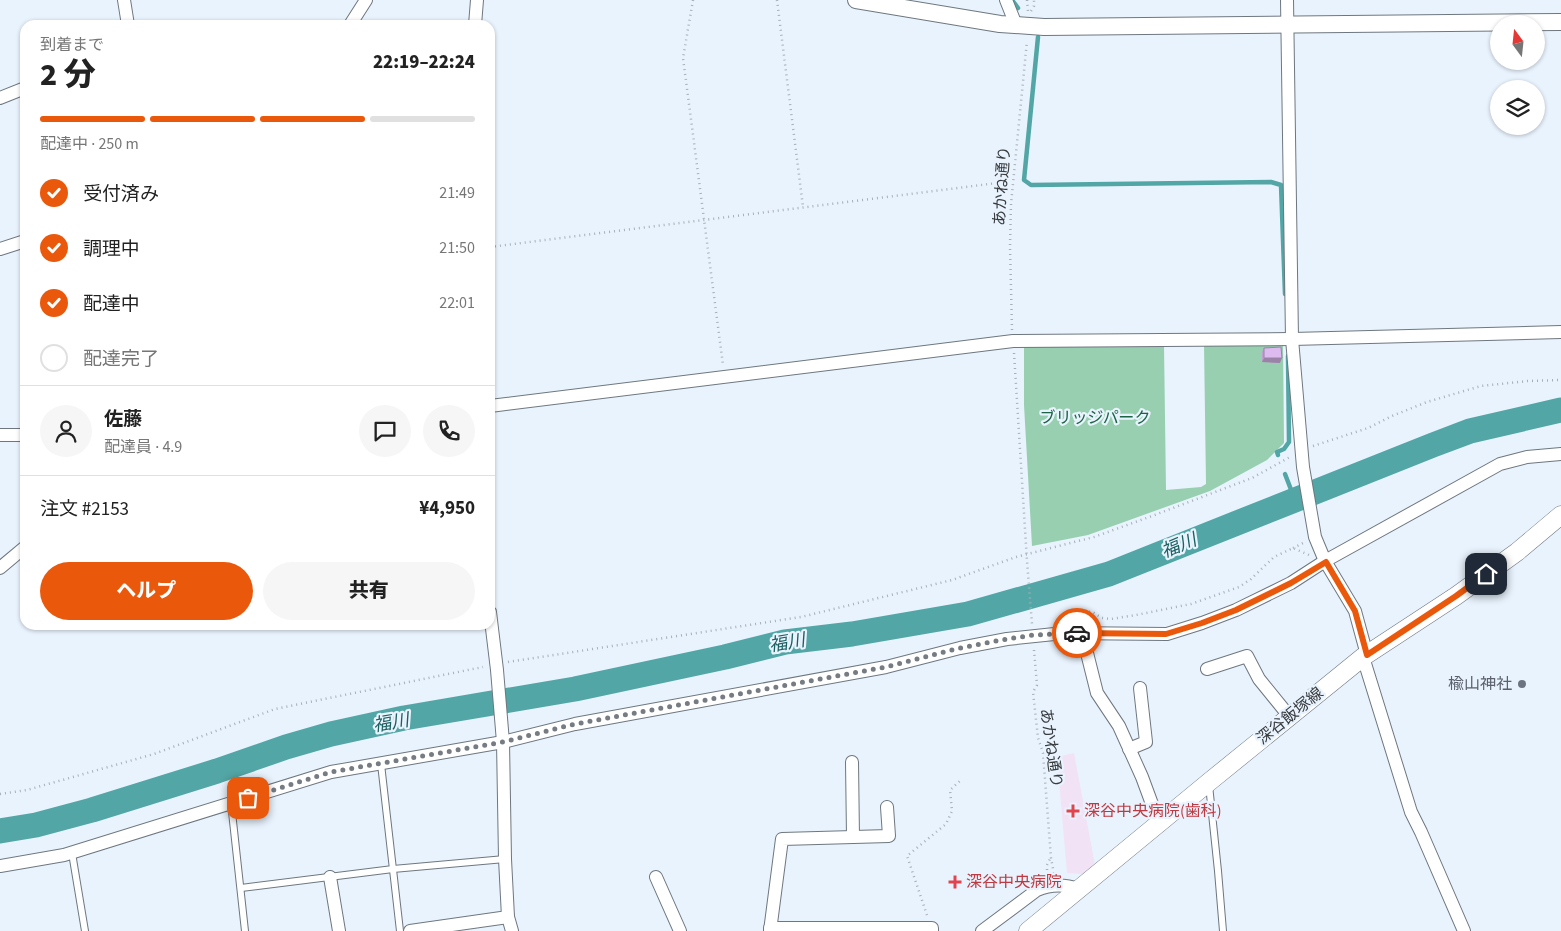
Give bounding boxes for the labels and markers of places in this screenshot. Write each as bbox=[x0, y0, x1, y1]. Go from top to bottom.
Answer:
pin bbox=[1465, 553, 1507, 595]
place label: 楡山神社 bbox=[1448, 673, 1512, 695]
marker: 楡山神社 bbox=[1516, 678, 1528, 690]
pin bbox=[227, 777, 269, 819]
place label: 深谷中央病院(歯科) bbox=[1084, 800, 1222, 822]
marker: 深谷中央病院(歯科) bbox=[1066, 804, 1080, 818]
place label: 深谷中央病院 bbox=[966, 871, 1062, 893]
marker: 深谷中央病院 bbox=[948, 875, 962, 889]

